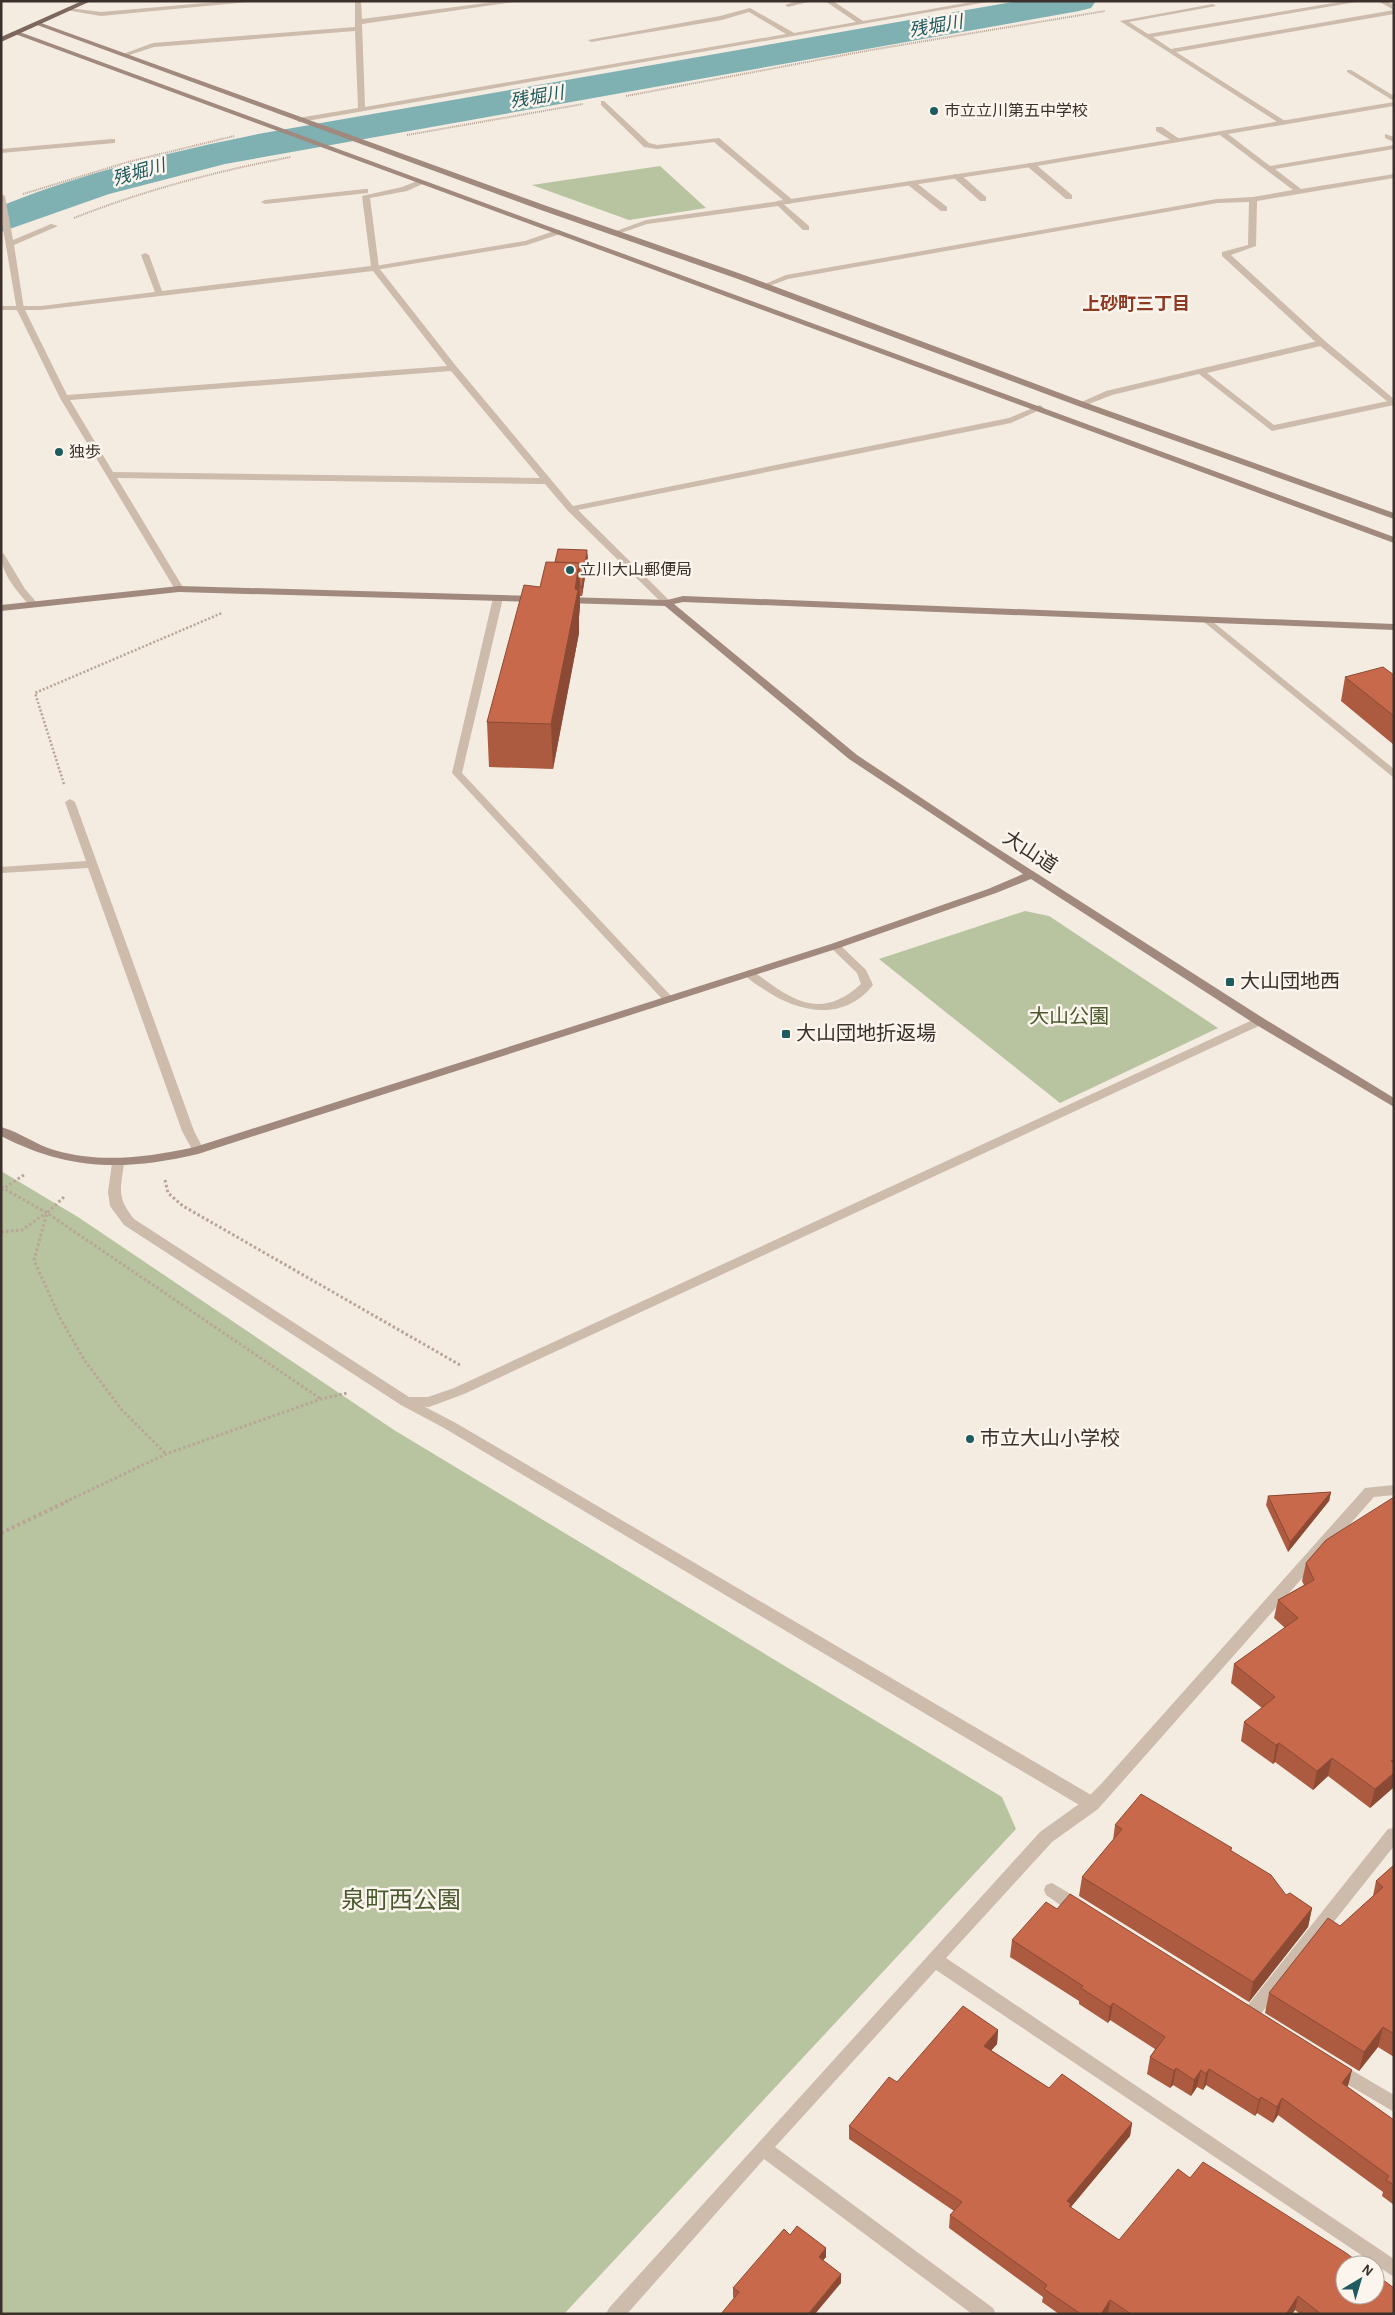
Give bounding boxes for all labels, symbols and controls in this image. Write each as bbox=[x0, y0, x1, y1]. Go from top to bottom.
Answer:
water label: 残堀川 bbox=[908, 11, 966, 41]
water label: 残堀川 bbox=[509, 82, 567, 112]
place label: 市立立川第五中学校 bbox=[944, 102, 1088, 119]
marker: 市立立川第五中学校 bbox=[928, 105, 940, 117]
water label: 残堀川 bbox=[110, 154, 169, 189]
district label: 上砂町三丁目 bbox=[1082, 295, 1190, 314]
place label: 独歩 bbox=[69, 444, 101, 460]
marker: 独歩 bbox=[53, 446, 65, 458]
place label: 立川大山郵便局 bbox=[580, 561, 692, 578]
marker: 立川大山郵便局 bbox=[564, 564, 576, 576]
street label: 大山道 bbox=[999, 826, 1061, 877]
place label: 大山団地西 bbox=[1240, 971, 1340, 992]
marker: 大山団地西 bbox=[1224, 976, 1236, 988]
park label: 大山公園 bbox=[1029, 1006, 1109, 1027]
place label: 大山団地折返場 bbox=[796, 1023, 936, 1044]
marker: 大山団地折返場 bbox=[780, 1028, 792, 1040]
place label: 市立大山小学校 bbox=[980, 1428, 1120, 1449]
marker: 市立大山小学校 bbox=[964, 1433, 976, 1445]
park label: 泉町西公園 bbox=[341, 1887, 461, 1913]
north arrow bbox=[1335, 2255, 1385, 2305]
text: N bbox=[1359, 2262, 1376, 2279]

